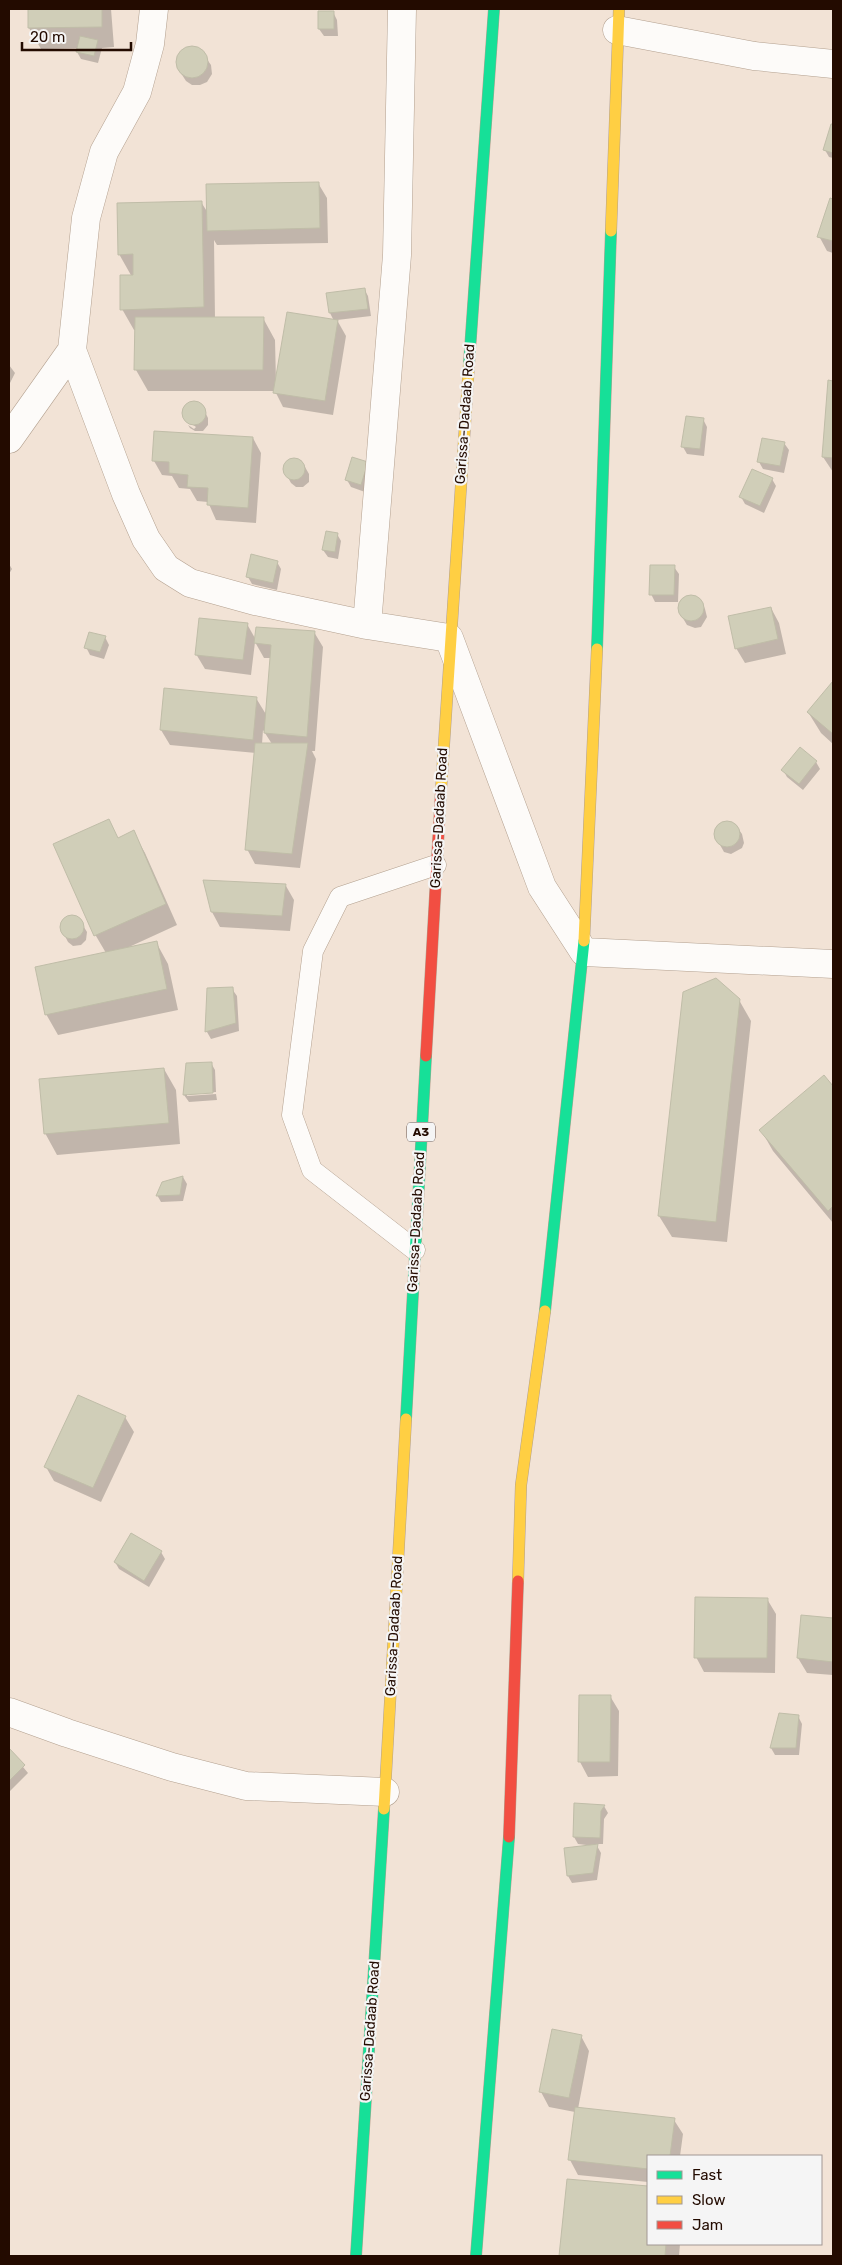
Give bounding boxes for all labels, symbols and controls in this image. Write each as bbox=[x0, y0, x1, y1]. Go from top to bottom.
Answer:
scale bar bbox=[22, 20, 131, 52]
text: 20 m bbox=[30, 28, 65, 46]
street label: Garissa-Dadaab Road bbox=[452, 343, 478, 485]
street label: Garissa-Dadaab Road bbox=[427, 747, 451, 889]
road number: A3 bbox=[407, 1122, 435, 1142]
street label: Garissa-Dadaab Road bbox=[404, 1151, 428, 1293]
street label: Garissa-Dadaab Road bbox=[382, 1555, 406, 1697]
street label: Garissa-Dadaab Road bbox=[357, 1960, 383, 2102]
legend bbox=[647, 2155, 822, 2245]
text: Fast bbox=[692, 2166, 722, 2184]
text: Slow bbox=[692, 2191, 725, 2209]
text: Jam bbox=[692, 2216, 723, 2234]

